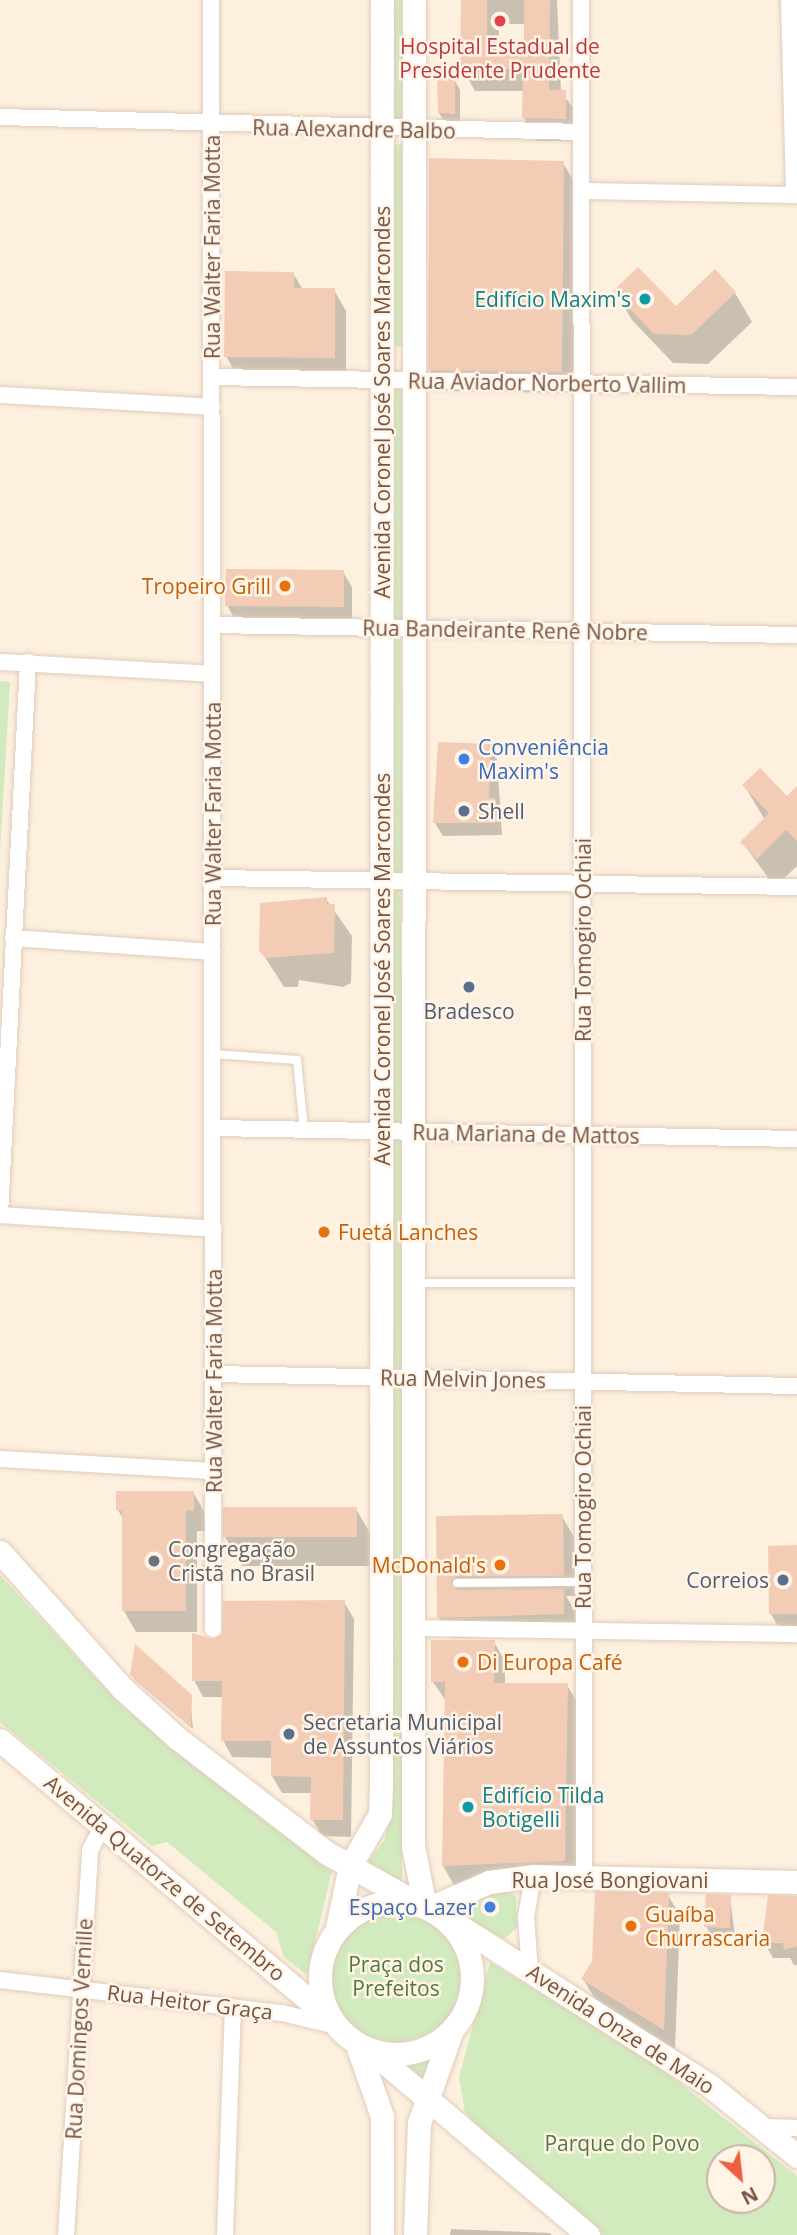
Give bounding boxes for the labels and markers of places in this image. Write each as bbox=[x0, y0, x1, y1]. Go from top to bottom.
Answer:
marker: Hospital Estadual de Presidente Prudente bbox=[490, 11, 510, 31]
place label: Hospital Estadual de Presidente Prudente bbox=[399, 33, 601, 83]
place label: Edifício Maxim's bbox=[474, 286, 631, 312]
marker: Edifício Maxim's bbox=[637, 291, 653, 307]
place label: Tropeiro Grill bbox=[142, 573, 271, 599]
marker: Tropeiro Grill bbox=[277, 578, 293, 594]
place label: Conveniência Maxim's bbox=[478, 734, 609, 784]
marker: Conveniência Maxim's bbox=[456, 751, 472, 767]
place label: Shell bbox=[478, 798, 525, 824]
marker: Shell bbox=[456, 803, 472, 819]
marker: Bradesco bbox=[461, 979, 477, 995]
place label: Bradesco bbox=[423, 998, 515, 1024]
place label: Fuetá Lanches bbox=[338, 1219, 478, 1245]
marker: Fuetá Lanches bbox=[316, 1224, 332, 1240]
place label: Congregação Cristã no Brasil bbox=[168, 1536, 315, 1586]
place label: McDonald's bbox=[372, 1552, 486, 1578]
marker: Congregação Cristã no Brasil bbox=[146, 1553, 162, 1569]
marker: McDonald's bbox=[492, 1557, 508, 1573]
place label: Correios bbox=[686, 1567, 769, 1593]
marker: Correios bbox=[775, 1572, 791, 1588]
place label: Di Europa Café bbox=[477, 1649, 622, 1675]
marker: Di Europa Café bbox=[455, 1654, 471, 1670]
place label: Secretaria Municipal de Assuntos Viários bbox=[303, 1709, 502, 1759]
marker: Secretaria Municipal de Assuntos Viários bbox=[281, 1726, 297, 1742]
place label: Edifício Tilda Botigelli bbox=[482, 1782, 604, 1832]
marker: Edifício Tilda Botigelli bbox=[460, 1799, 476, 1815]
place label: Espaço Lazer bbox=[349, 1894, 476, 1920]
marker: Espaço Lazer bbox=[482, 1899, 498, 1915]
place label: Guaíba Churrascaria bbox=[645, 1901, 770, 1951]
marker: Guaíba Churrascaria bbox=[623, 1918, 639, 1934]

